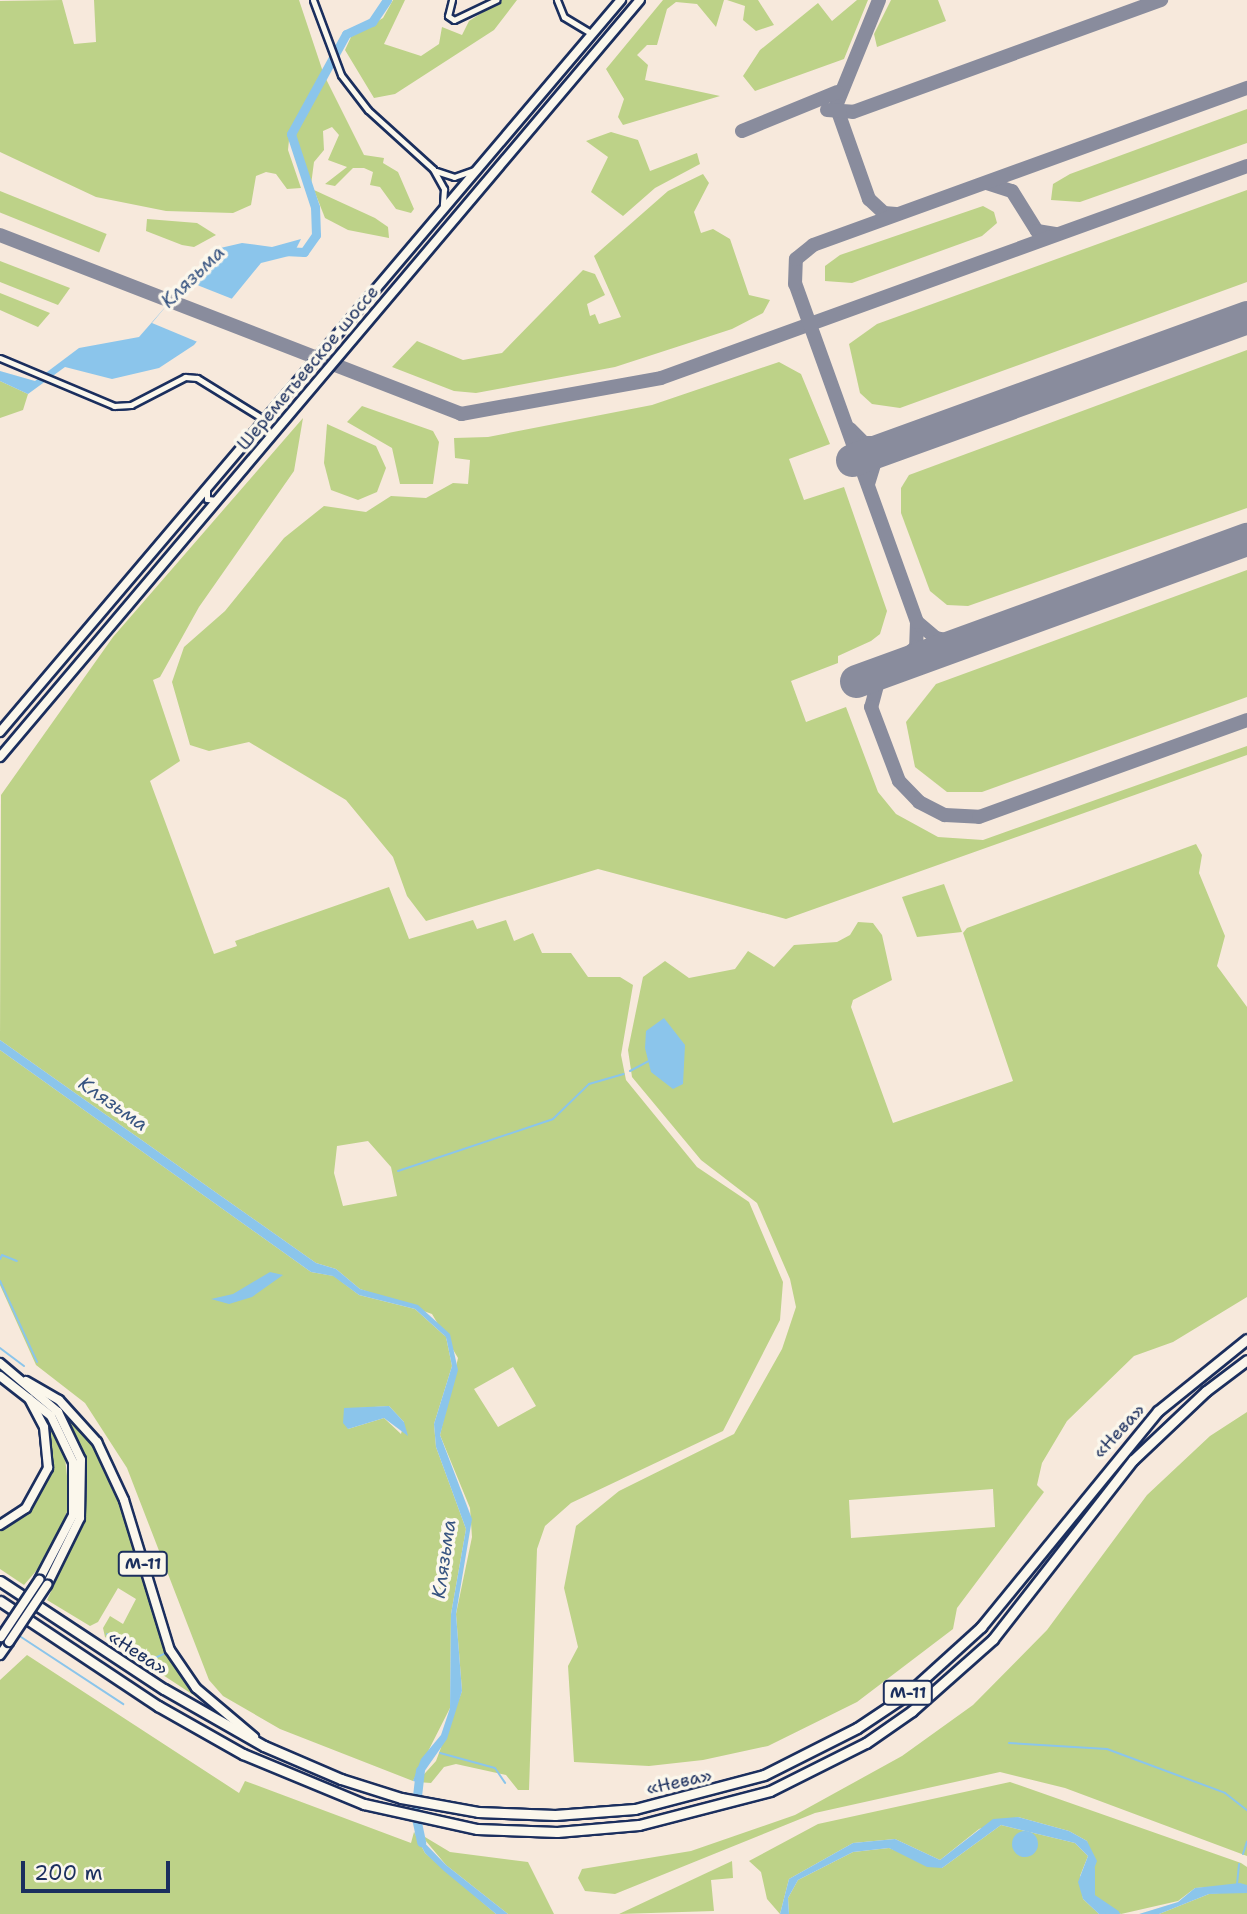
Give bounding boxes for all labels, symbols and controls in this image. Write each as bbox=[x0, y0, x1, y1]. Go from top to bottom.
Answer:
water label: Клязьма bbox=[156, 241, 230, 313]
street label: Шереметьевское шоссе bbox=[233, 281, 383, 455]
water label: Клязьма bbox=[74, 1072, 152, 1136]
street label: «Нева» bbox=[1089, 1399, 1149, 1463]
water label: Клязьма bbox=[427, 1518, 461, 1600]
road number: М-11 bbox=[117, 1552, 169, 1576]
street label: «Нева» bbox=[104, 1626, 172, 1680]
road number: М-11 bbox=[882, 1680, 934, 1706]
street label: «Нева» bbox=[644, 1764, 714, 1800]
scale bar bbox=[24, 1848, 173, 1892]
text: 200 m bbox=[34, 1859, 103, 1887]

